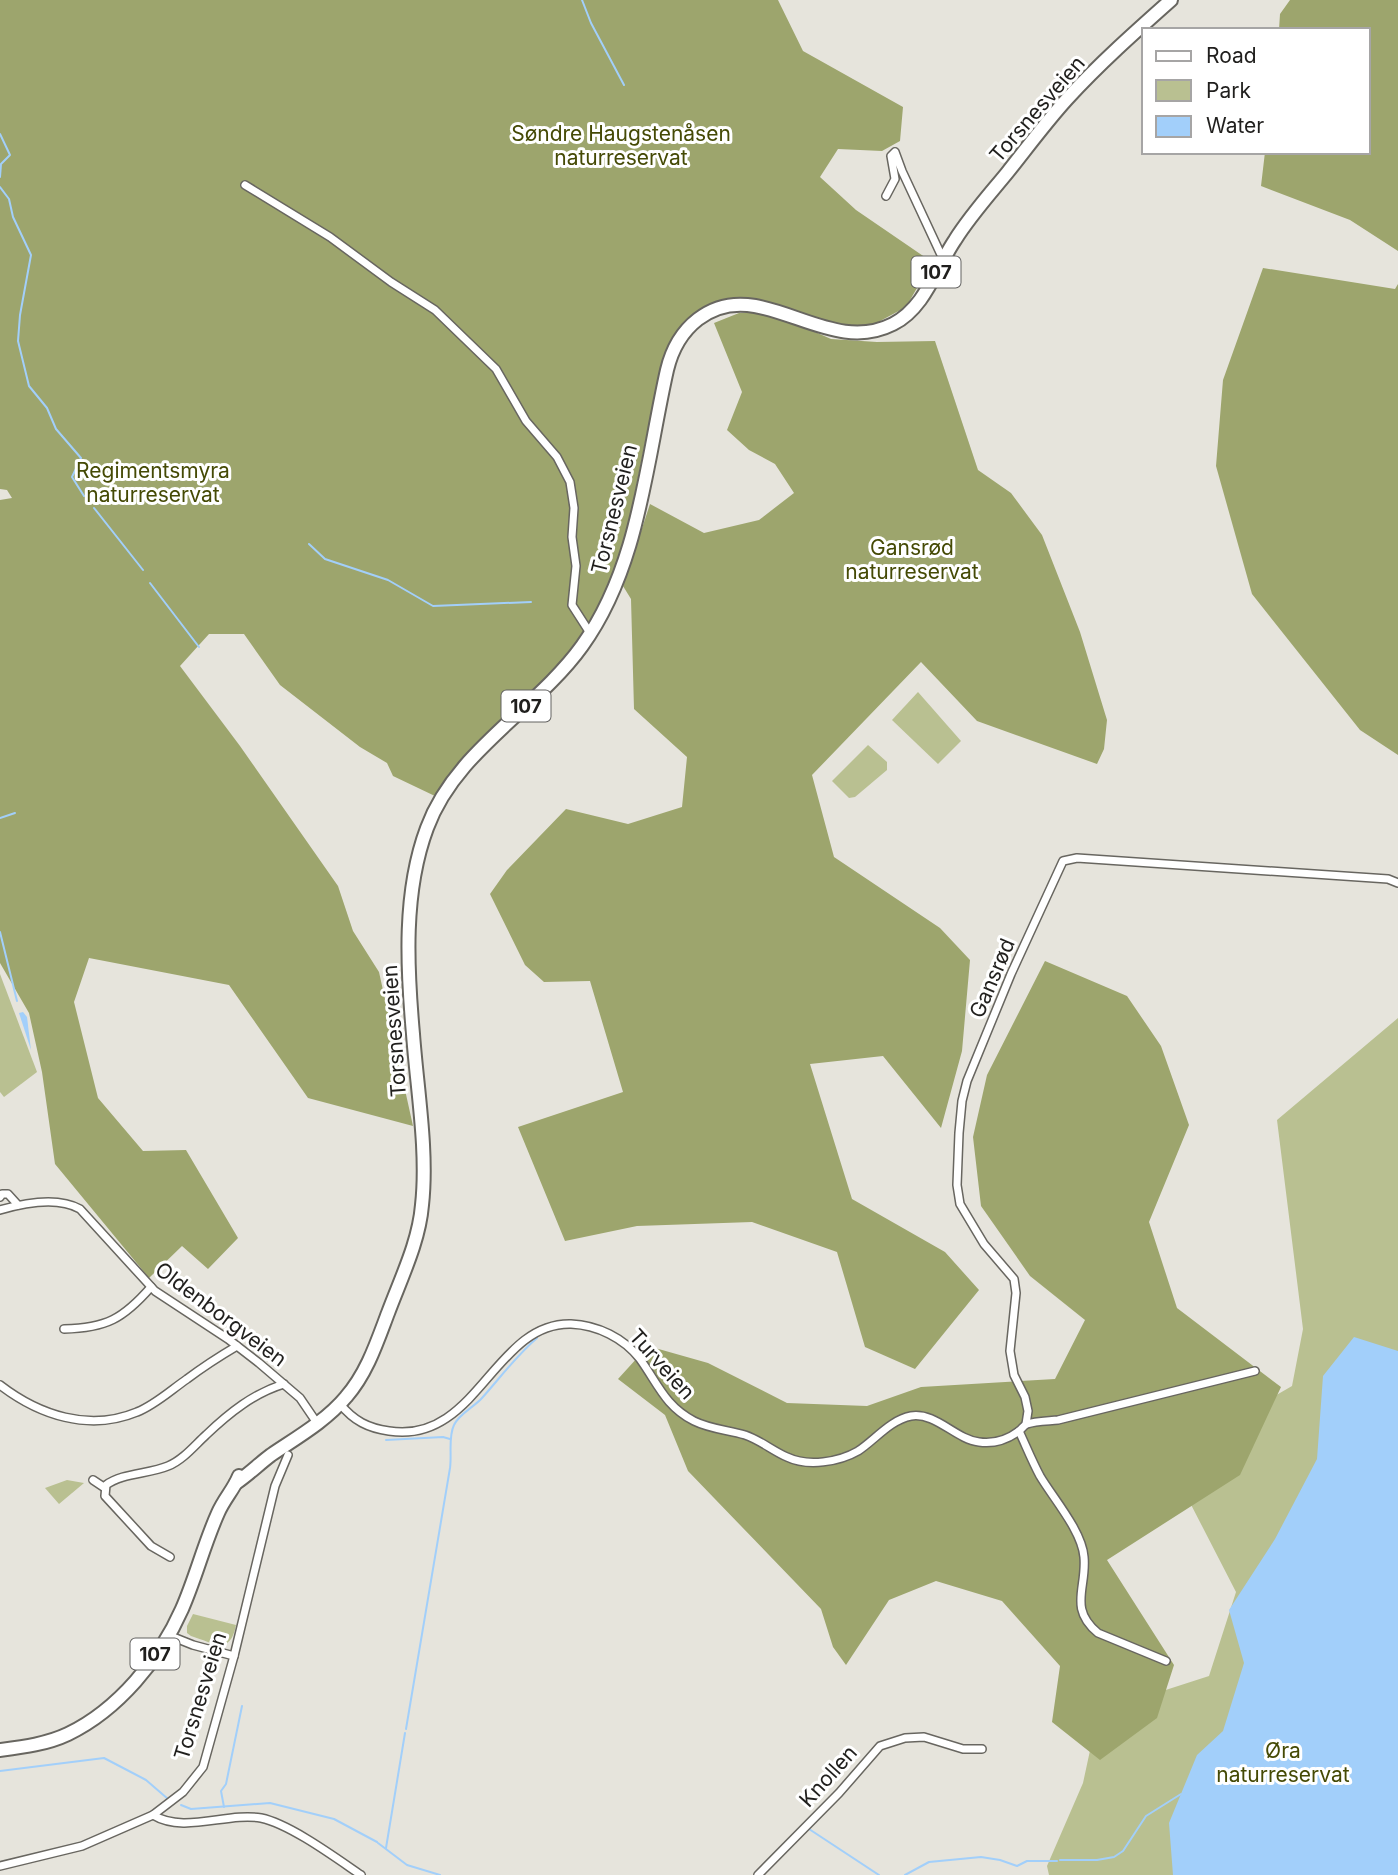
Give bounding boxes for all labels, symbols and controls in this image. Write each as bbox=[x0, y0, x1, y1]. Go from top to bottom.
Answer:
legend bbox=[1142, 28, 1370, 154]
text: Road bbox=[1206, 43, 1257, 68]
street label: Torsnesveien bbox=[984, 51, 1090, 167]
text: Park bbox=[1206, 78, 1251, 103]
text: Water bbox=[1206, 113, 1264, 138]
park label: Søndre Haugstenåsen naturreservat bbox=[511, 121, 731, 170]
road number: 107 bbox=[912, 256, 960, 288]
street label: Torsnesveien bbox=[586, 442, 642, 576]
park label: Regimentsmyra naturreservat bbox=[76, 458, 230, 507]
park label: Gansrød naturreservat bbox=[845, 535, 979, 584]
road number: 107 bbox=[502, 691, 550, 722]
street label: Gansrød bbox=[964, 934, 1020, 1022]
street label: Torsnesveien bbox=[377, 964, 411, 1098]
street label: Oldenborgveien bbox=[150, 1256, 292, 1372]
street label: Turveien bbox=[624, 1324, 700, 1404]
street label: Torsnesveien bbox=[169, 1629, 231, 1763]
road number: 107 bbox=[130, 1638, 180, 1670]
park label: Øra naturreservat bbox=[1216, 1738, 1350, 1787]
street label: Knollen bbox=[794, 1740, 862, 1812]

